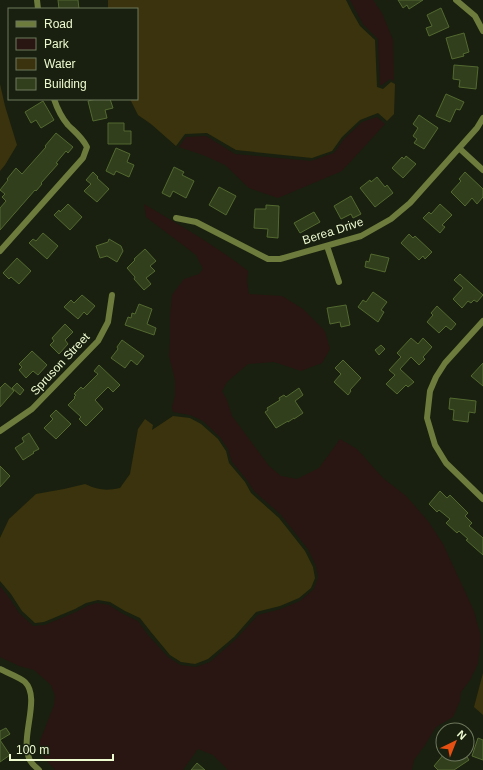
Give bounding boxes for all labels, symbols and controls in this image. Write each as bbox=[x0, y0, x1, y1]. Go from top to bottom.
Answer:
legend bbox=[8, 8, 138, 100]
text: Road bbox=[44, 17, 73, 31]
text: Park bbox=[44, 37, 70, 51]
text: Water bbox=[44, 57, 76, 71]
text: Building bbox=[44, 77, 87, 91]
street label: Berea Drive bbox=[301, 214, 366, 247]
street label: Spruson Street bbox=[28, 329, 93, 398]
north arrow bbox=[435, 722, 475, 762]
text: N bbox=[455, 728, 469, 742]
scale bar bbox=[10, 736, 113, 762]
text: 100 m bbox=[16, 743, 49, 757]

